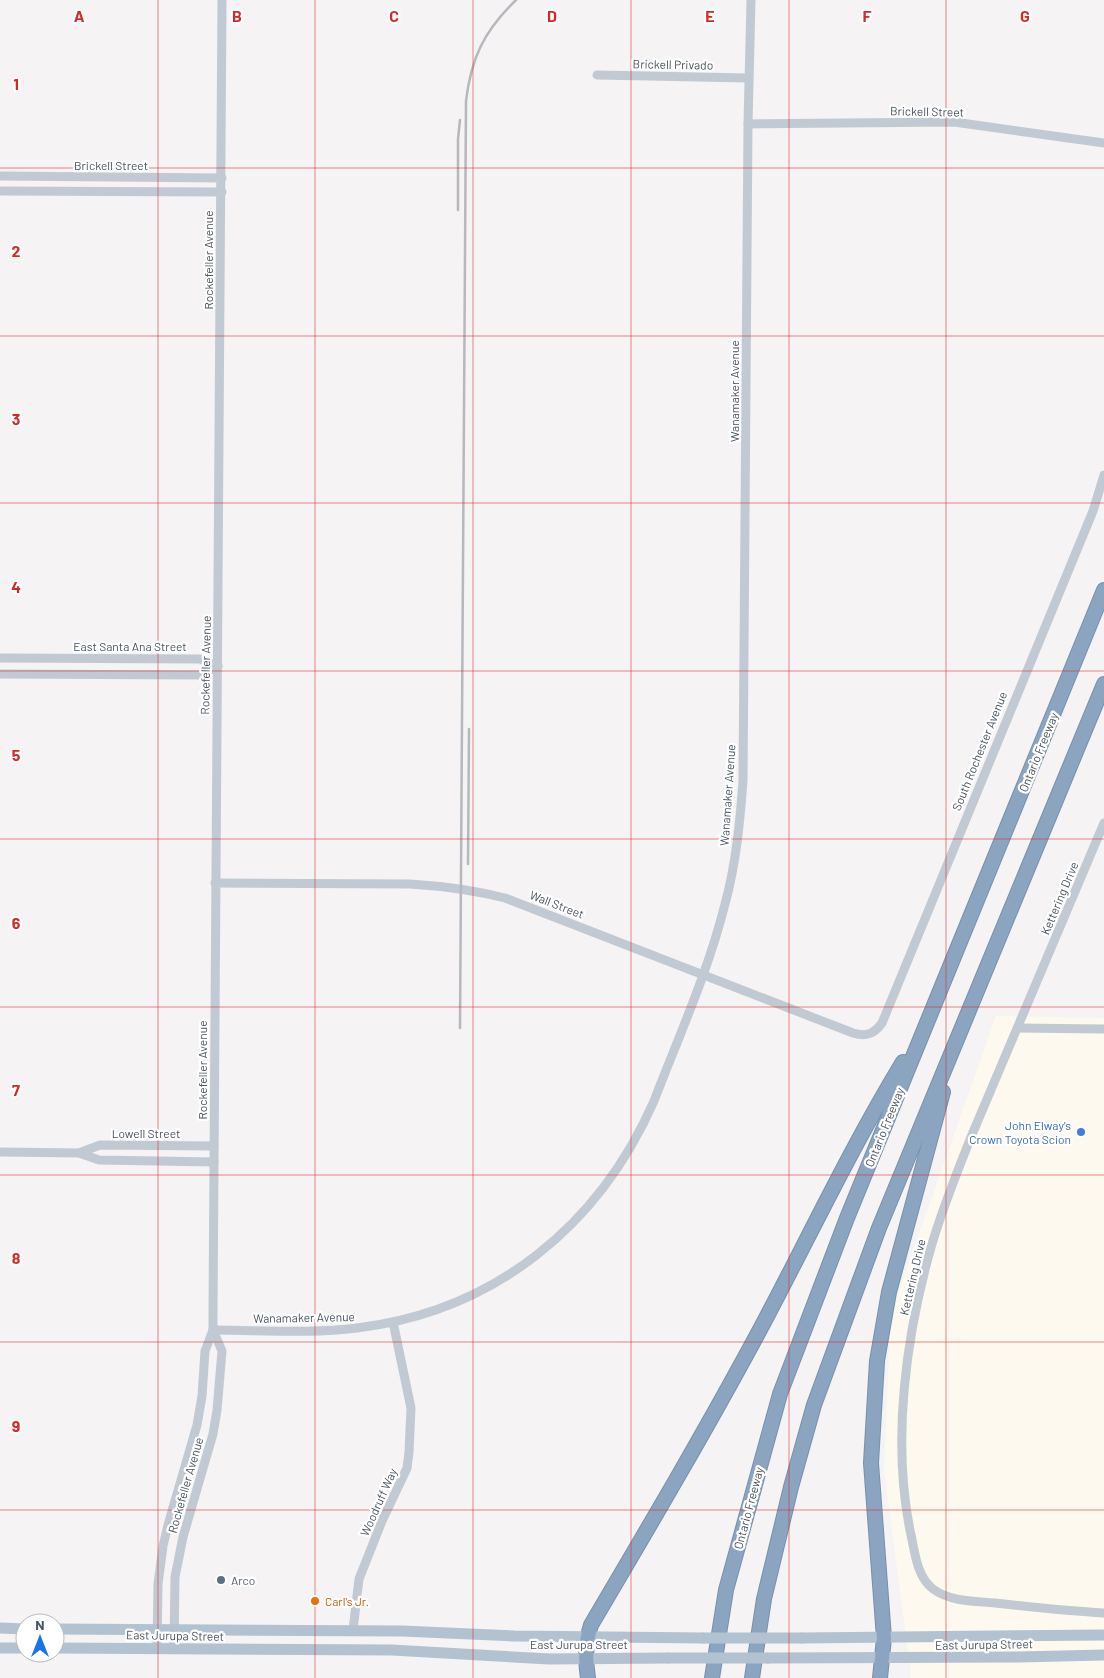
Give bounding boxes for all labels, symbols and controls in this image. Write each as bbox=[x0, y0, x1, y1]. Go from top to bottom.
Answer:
text: A bbox=[74, 6, 85, 25]
text: B bbox=[232, 6, 242, 25]
text: C bbox=[389, 6, 399, 25]
text: D bbox=[547, 6, 557, 25]
text: E bbox=[705, 6, 715, 25]
text: F bbox=[863, 6, 872, 25]
text: G bbox=[1020, 6, 1030, 25]
street label: Brickell Privado bbox=[633, 56, 713, 72]
text: 1 bbox=[13, 74, 19, 93]
street label: Brickell Street bbox=[890, 103, 964, 119]
street label: Brickell Street bbox=[74, 158, 148, 172]
street label: Rockefeller Avenue bbox=[201, 210, 215, 310]
text: 2 bbox=[12, 241, 21, 260]
street label: Wanamaker Avenue bbox=[727, 340, 741, 442]
text: 3 bbox=[12, 409, 20, 428]
text: 4 bbox=[11, 577, 21, 596]
street label: Rockefeller Avenue bbox=[197, 615, 213, 715]
street label: East Santa Ana Street bbox=[73, 639, 187, 653]
street label: South Rochester Avenue bbox=[949, 689, 1009, 813]
street label: Ontario Freeway bbox=[1016, 710, 1060, 794]
street label: Wanamaker Avenue bbox=[716, 744, 738, 846]
text: 5 bbox=[12, 745, 21, 764]
street label: Kettering Drive bbox=[1037, 859, 1081, 937]
street label: Wall Street bbox=[528, 887, 586, 921]
text: 6 bbox=[12, 913, 21, 932]
street label: Rockefeller Avenue bbox=[195, 1020, 209, 1120]
text: 7 bbox=[12, 1080, 20, 1099]
street label: Ontario Freeway bbox=[862, 1085, 906, 1169]
place label: John Elway's Crown Toyota Scion bbox=[969, 1118, 1071, 1146]
street label: Lowell Street bbox=[112, 1126, 180, 1140]
marker: John Elway's Crown Toyota Scion bbox=[1075, 1126, 1087, 1138]
street label: Kettering Drive bbox=[896, 1237, 928, 1317]
text: 8 bbox=[12, 1248, 21, 1267]
street label: Wanamaker Avenue bbox=[253, 1309, 355, 1325]
text: 9 bbox=[12, 1416, 20, 1435]
street label: Rockefeller Avenue bbox=[165, 1435, 205, 1535]
street label: Woodruff Way bbox=[357, 1465, 399, 1538]
street label: Ontario Freeway bbox=[730, 1465, 766, 1551]
place label: Arco bbox=[231, 1573, 255, 1587]
marker: Arco bbox=[215, 1574, 227, 1586]
place label: Carl's Jr. bbox=[325, 1594, 369, 1608]
marker: Carl's Jr. bbox=[309, 1595, 321, 1607]
north arrow bbox=[15, 1613, 65, 1663]
text: N bbox=[35, 1616, 45, 1633]
street label: East Jurupa Street bbox=[126, 1627, 224, 1643]
street label: East Jurupa Street bbox=[935, 1636, 1033, 1652]
street label: East Jurupa Street bbox=[530, 1637, 628, 1651]

